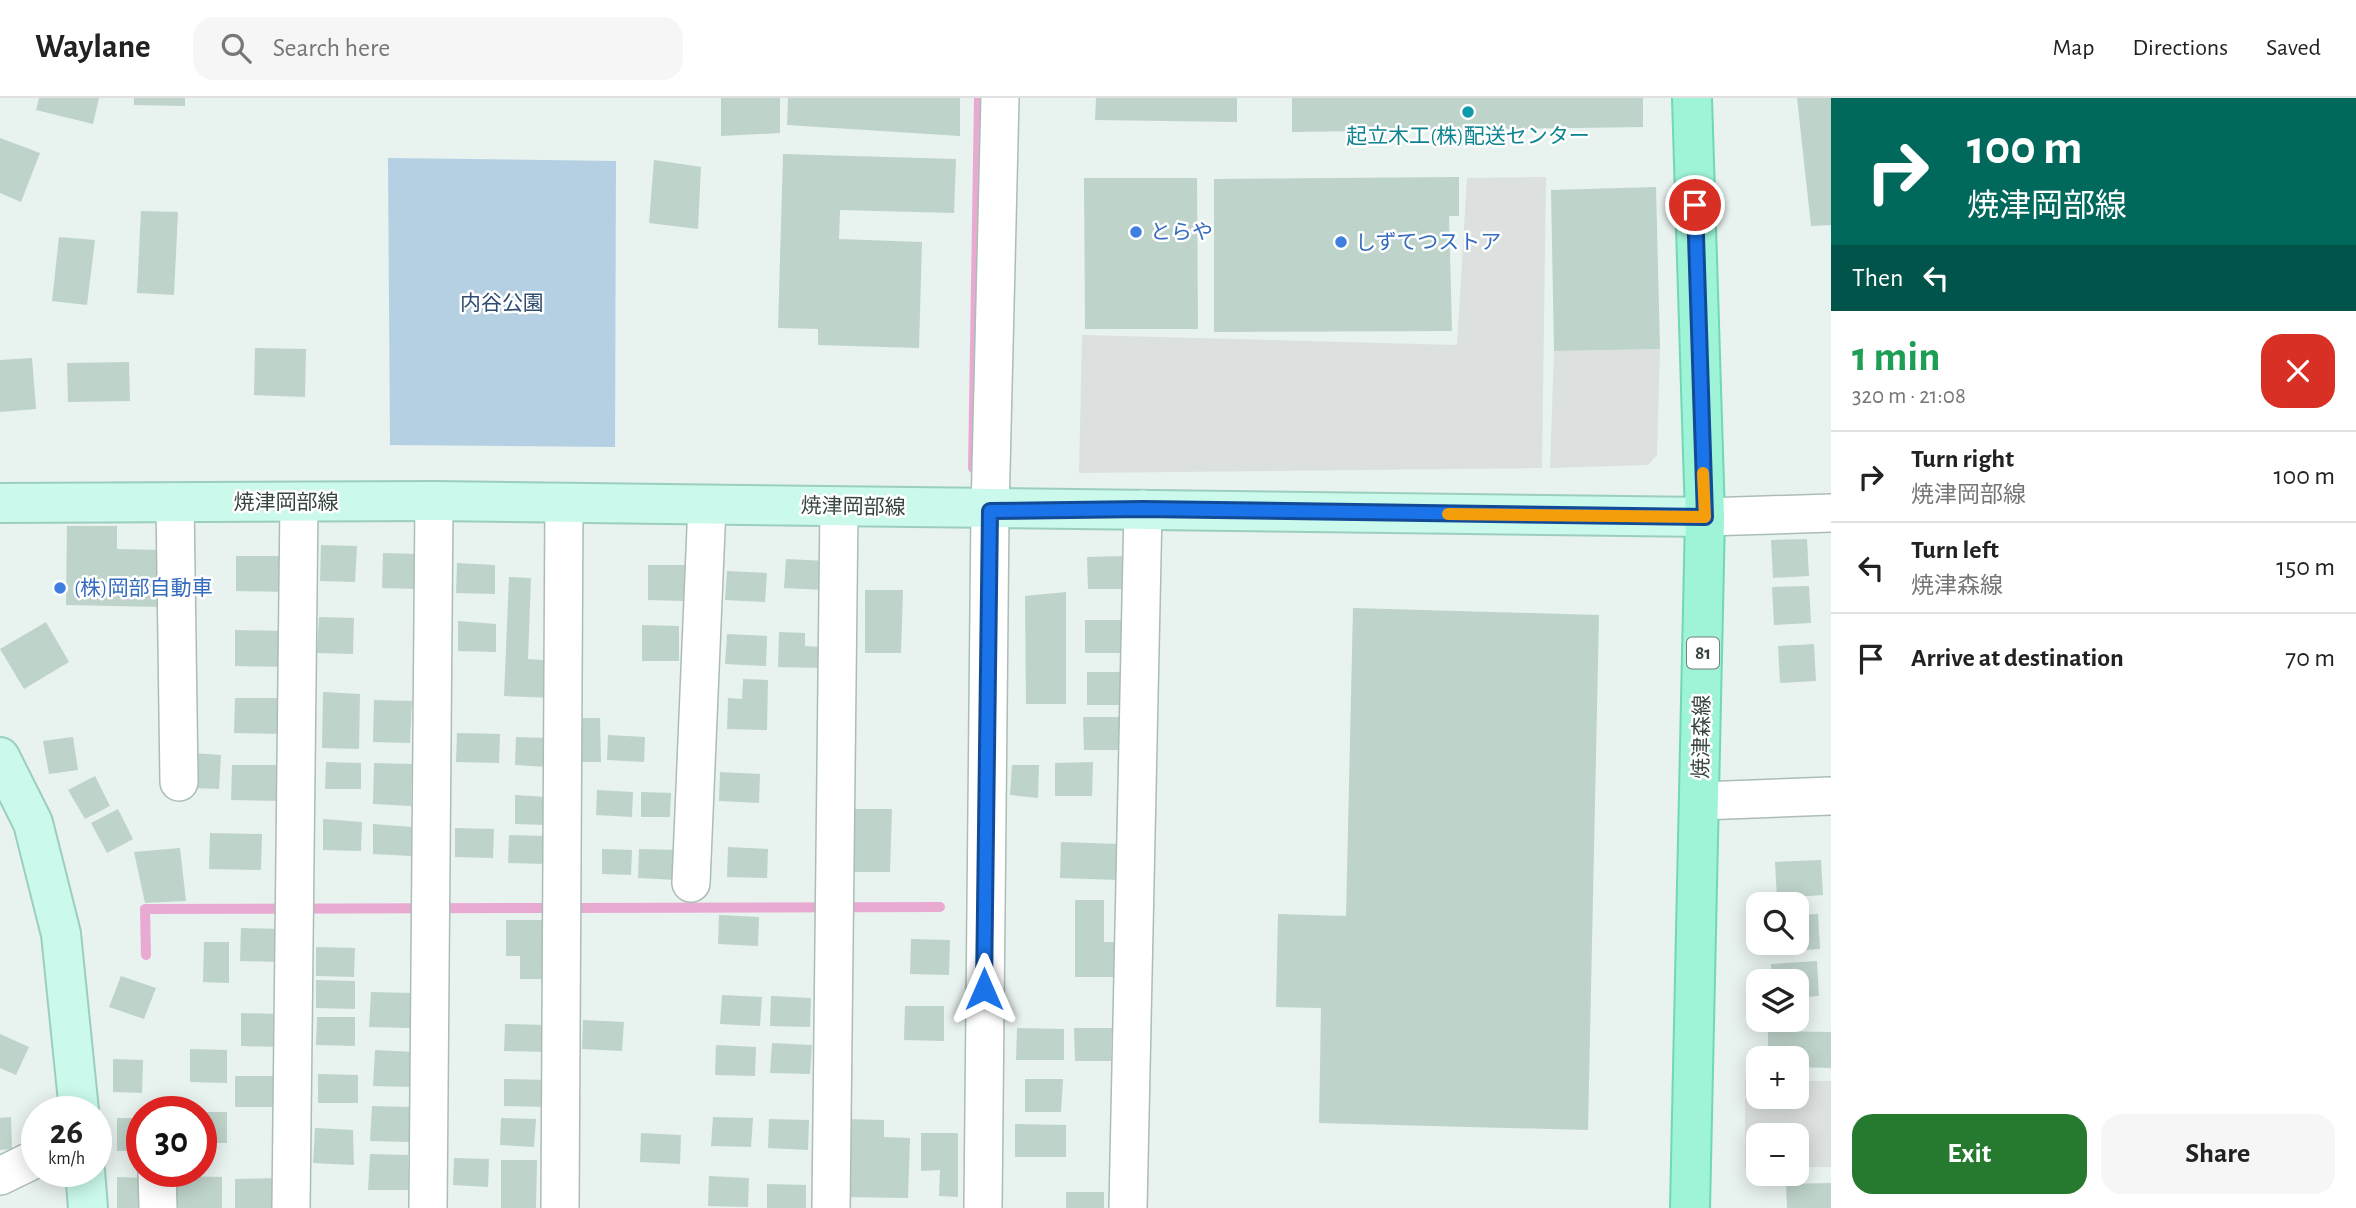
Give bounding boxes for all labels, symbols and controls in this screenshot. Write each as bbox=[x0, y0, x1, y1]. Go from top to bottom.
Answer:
search box bbox=[193, 17, 683, 80]
icon: search bbox=[217, 29, 255, 67]
text: Waylane bbox=[35, 31, 151, 64]
text: Search here bbox=[273, 35, 390, 61]
text: Map bbox=[2052, 36, 2094, 60]
text: Directions bbox=[2132, 36, 2228, 60]
text: Saved bbox=[2266, 36, 2321, 60]
marker: 起立木工(株)配送センター bbox=[1460, 104, 1476, 120]
text: 100 m bbox=[1967, 124, 2083, 173]
place label: 起立木工(株)配送センター bbox=[1346, 125, 1590, 147]
icon: right bbox=[1852, 126, 1943, 217]
pin bbox=[1665, 175, 1725, 235]
icon: arrive bbox=[1676, 186, 1714, 224]
text: 焼津岡部線 bbox=[1967, 190, 2127, 222]
place label: とらや bbox=[1150, 222, 1213, 243]
marker: とらや bbox=[1128, 224, 1144, 240]
place label: しずてつストア bbox=[1355, 231, 1501, 253]
marker: しずてつストア bbox=[1333, 234, 1349, 250]
icon: left bbox=[1917, 259, 1955, 297]
text: Then bbox=[1852, 265, 1903, 291]
park label: 内谷公園 bbox=[460, 292, 544, 314]
button: close bbox=[2261, 334, 2335, 408]
text: 1 min bbox=[1852, 336, 1941, 378]
text: 320 m · 21:08 bbox=[1852, 385, 1966, 408]
text: Turn right bbox=[1911, 446, 2014, 472]
icon: right bbox=[1852, 458, 1890, 496]
text: 100 m bbox=[2274, 463, 2335, 489]
text: 焼津岡部線 bbox=[1911, 484, 2026, 507]
street label: 焼津岡部線 bbox=[234, 491, 339, 513]
street label: 焼津岡部線 bbox=[800, 495, 906, 518]
text: Turn left bbox=[1911, 537, 1999, 563]
icon: left bbox=[1852, 549, 1890, 587]
text: 150 m bbox=[2276, 554, 2335, 580]
text: 焼津森線 bbox=[1911, 575, 2003, 598]
place label: (株)岡部自動車 bbox=[74, 577, 212, 599]
marker: (株)岡部自動車 bbox=[52, 580, 68, 596]
road number: 81 bbox=[1687, 638, 1719, 668]
icon: arrive bbox=[1852, 640, 1890, 678]
text: Arrive at destination bbox=[1911, 645, 2124, 671]
text: 70 m bbox=[2285, 645, 2335, 671]
street label: 焼津森線 bbox=[1690, 695, 1713, 779]
map controls bbox=[1746, 892, 1809, 1186]
button: search bbox=[1746, 892, 1809, 955]
position arrow bbox=[947, 952, 1021, 1026]
button: layers bbox=[1746, 969, 1809, 1032]
button: + bbox=[1746, 1046, 1809, 1109]
speed limit sign: 30 bbox=[126, 1096, 217, 1187]
button: Exit bbox=[1852, 1114, 2087, 1194]
button: Share bbox=[2101, 1114, 2335, 1194]
text: 26 bbox=[50, 1115, 83, 1150]
button: − bbox=[1746, 1123, 1809, 1186]
text: km/h bbox=[48, 1150, 85, 1168]

